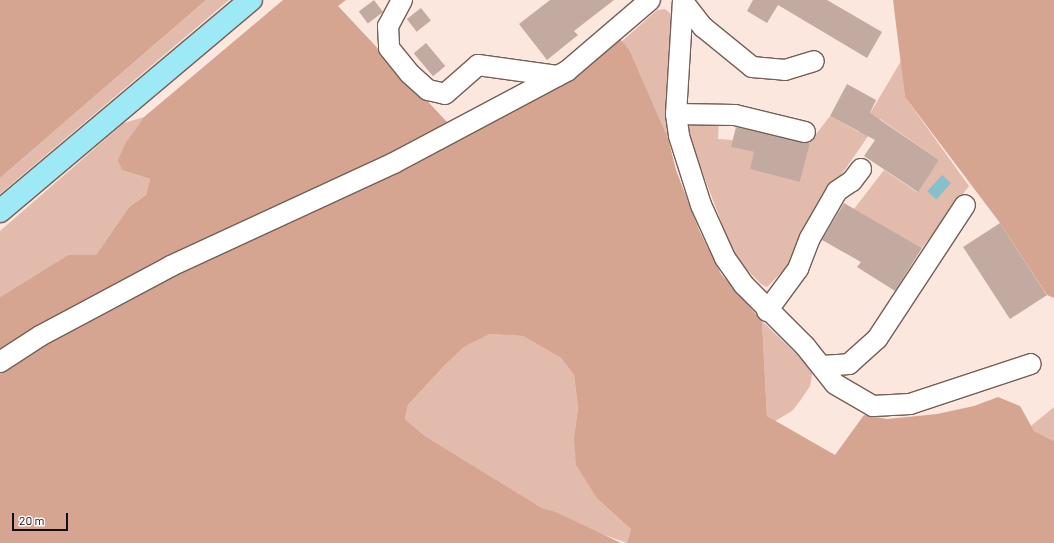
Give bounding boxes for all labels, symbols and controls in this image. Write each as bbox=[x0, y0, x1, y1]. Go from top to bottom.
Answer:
scale bar bbox=[14, 505, 70, 531]
text: 20 m bbox=[19, 513, 45, 527]

